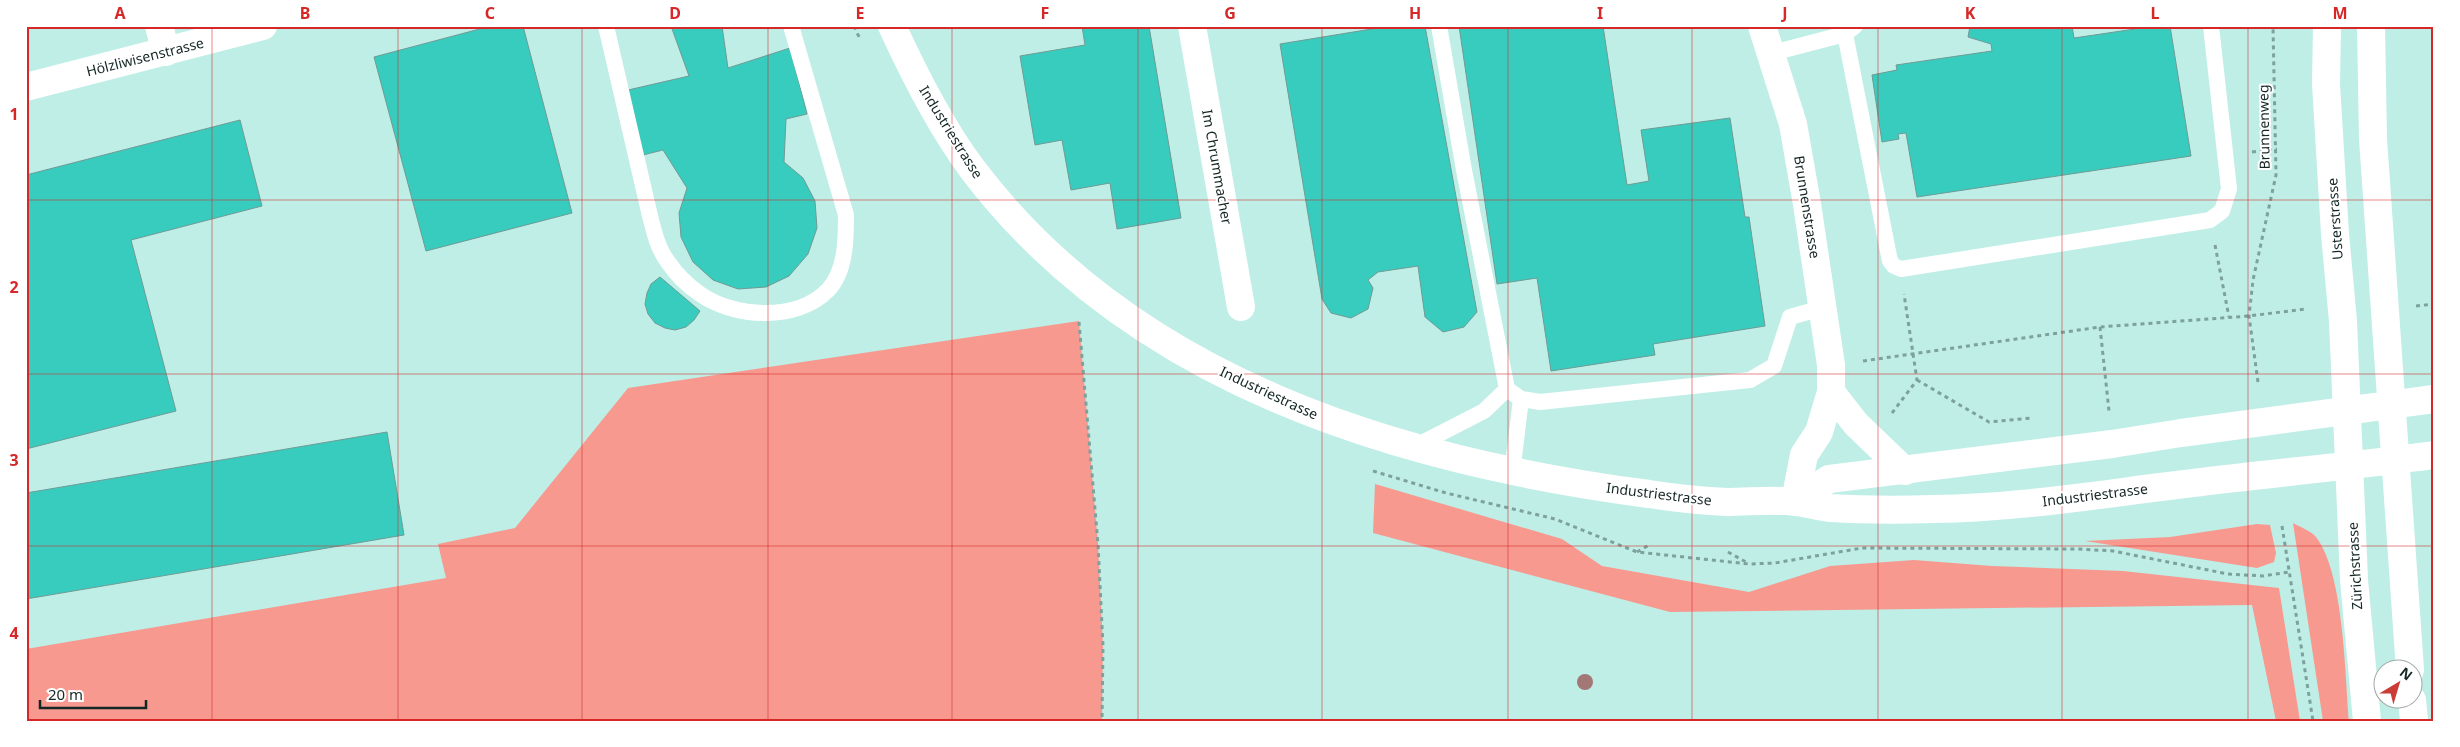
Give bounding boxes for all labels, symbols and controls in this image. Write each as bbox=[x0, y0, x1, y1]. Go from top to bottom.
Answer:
text: A bbox=[114, 2, 126, 24]
text: B bbox=[300, 2, 310, 24]
text: C bbox=[485, 2, 495, 24]
text: D bbox=[669, 2, 681, 24]
text: E bbox=[856, 2, 865, 24]
text: F bbox=[1041, 2, 1049, 24]
text: G bbox=[1224, 2, 1236, 24]
text: H bbox=[1409, 2, 1421, 24]
text: I bbox=[1597, 2, 1603, 24]
text: J bbox=[1780, 2, 1788, 24]
text: K bbox=[1965, 2, 1976, 24]
text: L bbox=[2151, 2, 2160, 24]
text: M bbox=[2332, 2, 2348, 24]
street label: Hölzliwisenstrasse bbox=[84, 33, 206, 80]
street label: Industriestrasse bbox=[915, 82, 988, 182]
street label: Brunnenweg bbox=[2253, 84, 2274, 170]
text: 1 bbox=[9, 103, 19, 125]
street label: Im Chrummacher bbox=[1198, 108, 1237, 226]
street label: Brunnenstrasse bbox=[1790, 154, 1825, 260]
street label: Usterstrasse bbox=[2322, 177, 2347, 261]
text: 2 bbox=[9, 276, 19, 298]
street label: Industriestrasse bbox=[1217, 362, 1321, 424]
text: 3 bbox=[9, 449, 19, 471]
street label: Industriestrasse bbox=[1605, 478, 1713, 509]
street label: Industriestrasse bbox=[2041, 479, 2149, 510]
street label: Zürichstrasse bbox=[2343, 522, 2366, 610]
text: 4 bbox=[9, 622, 19, 644]
north arrow bbox=[2372, 660, 2422, 710]
text: N bbox=[2396, 662, 2417, 684]
scale bar bbox=[40, 677, 146, 709]
text: 20 m bbox=[48, 684, 83, 704]

